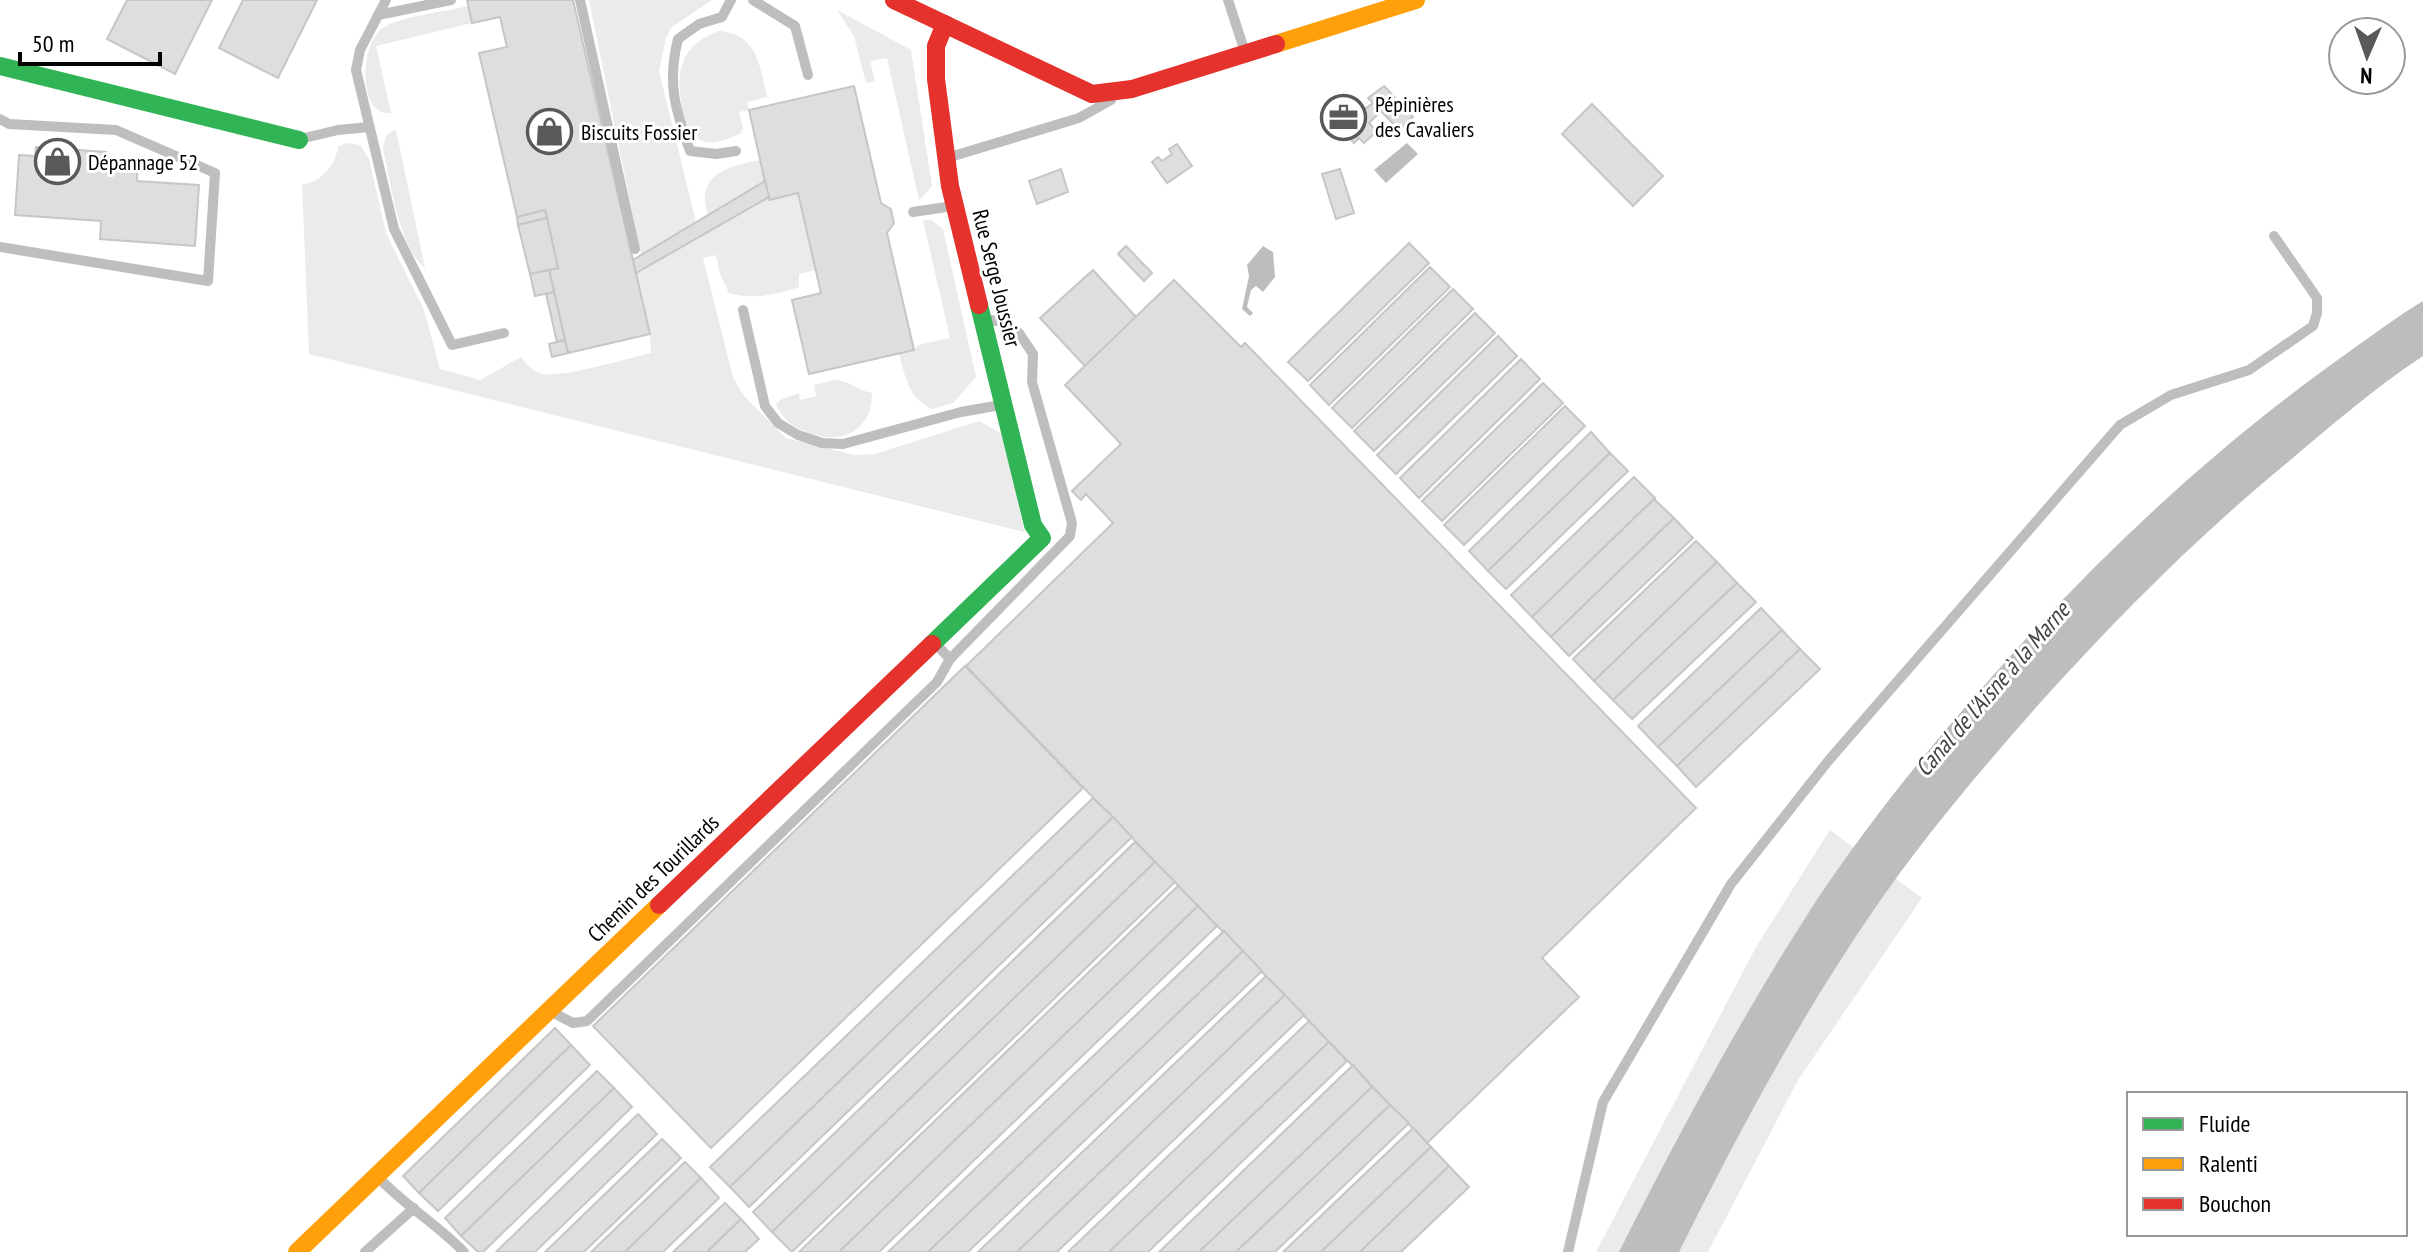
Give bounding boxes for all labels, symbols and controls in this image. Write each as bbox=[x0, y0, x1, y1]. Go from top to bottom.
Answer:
scale bar bbox=[20, 16, 160, 66]
north arrow bbox=[2327, 16, 2407, 96]
text: 50 m bbox=[32, 28, 74, 59]
text: N bbox=[2360, 62, 2373, 90]
place label: Pépinières des Cavaliers bbox=[1375, 90, 1474, 143]
office icon: Pépinières des Cavaliers bbox=[1320, 93, 1368, 141]
shop icon: Biscuits Fossier bbox=[526, 108, 574, 156]
place label: Biscuits Fossier bbox=[581, 118, 697, 146]
shop icon: Dépannage 52 bbox=[33, 138, 81, 186]
place label: Dépannage 52 bbox=[88, 148, 198, 176]
street label: Rue Serge Joussier bbox=[966, 206, 1028, 350]
water label: Canal de l'Aisne à la Marne bbox=[1908, 594, 2078, 783]
street label: Chemin des Tourillards bbox=[581, 808, 725, 948]
legend bbox=[2127, 1092, 2407, 1236]
text: Fluide bbox=[2199, 1108, 2250, 1139]
text: Ralenti bbox=[2199, 1148, 2258, 1179]
text: Bouchon bbox=[2199, 1188, 2271, 1219]

